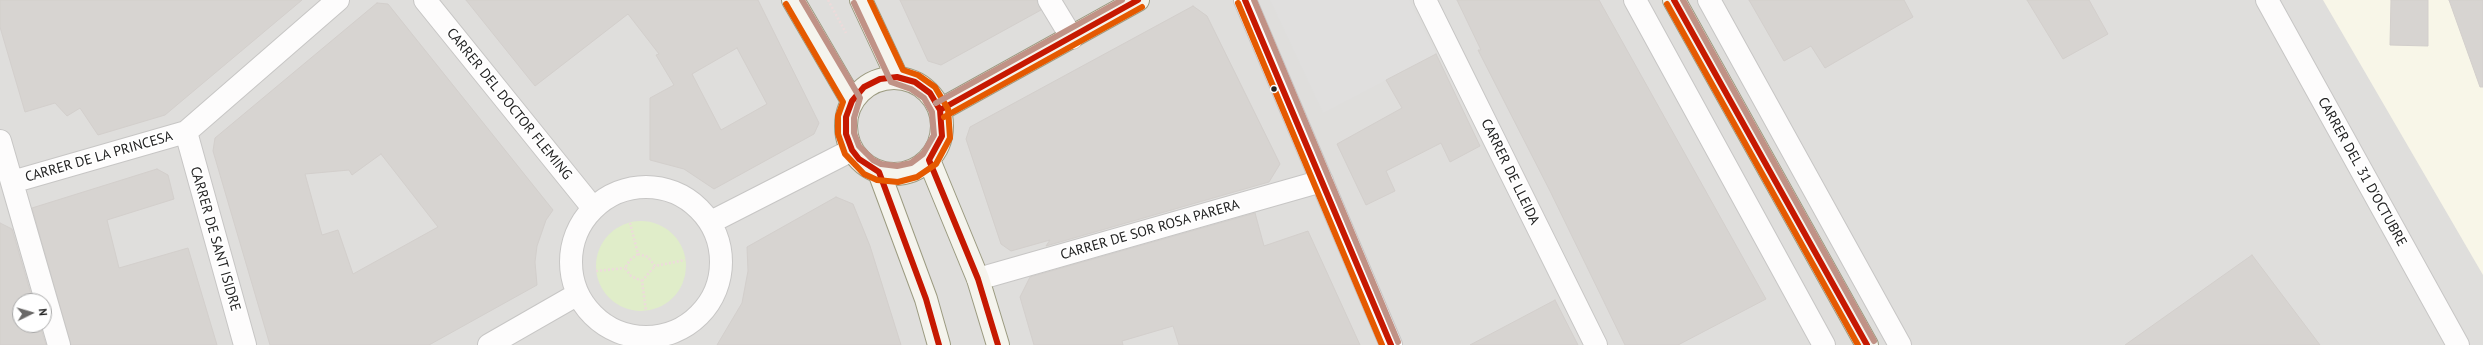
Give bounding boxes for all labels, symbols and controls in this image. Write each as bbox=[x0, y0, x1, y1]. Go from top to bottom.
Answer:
street label: CARRER DEL DOCTOR FLEMING bbox=[443, 25, 575, 183]
unlabelled marker bbox=[1269, 84, 1279, 94]
street label: CARRER DEL 31 D'OCTUBRE bbox=[2314, 95, 2410, 249]
street label: CARRER DE LLEIDA bbox=[1477, 116, 1543, 228]
street label: CARRER DE LA PRINCESA bbox=[23, 128, 175, 186]
street label: CARRER DE SANT ISIDRE bbox=[186, 165, 244, 313]
street label: CARRER DE SOR ROSA PARERA bbox=[1059, 196, 1241, 264]
north arrow bbox=[12, 293, 52, 333]
text: N bbox=[36, 308, 50, 316]

